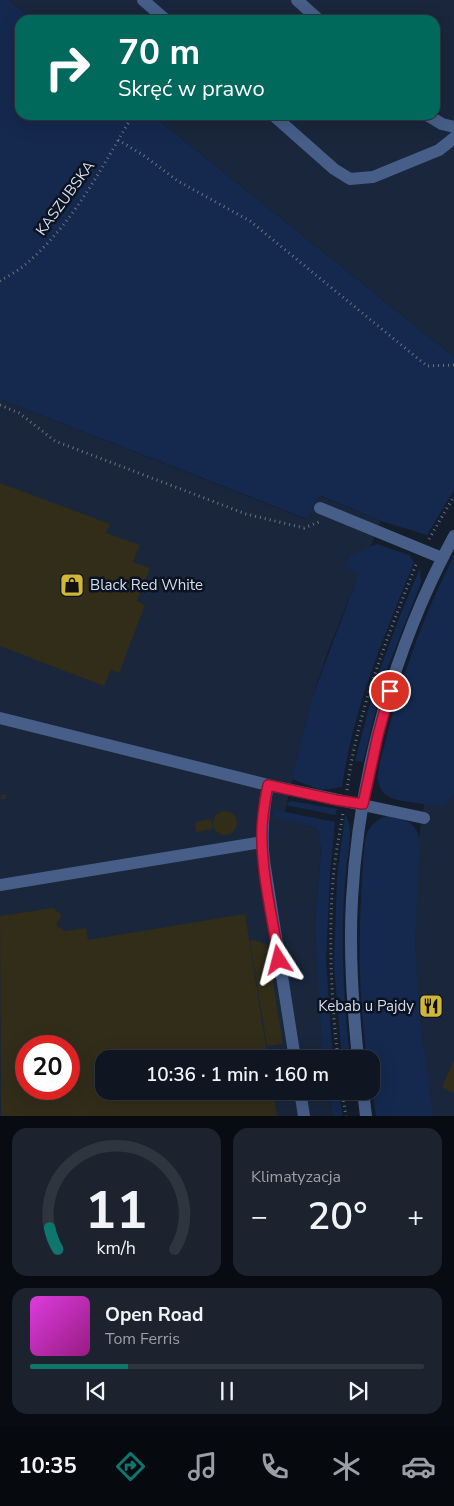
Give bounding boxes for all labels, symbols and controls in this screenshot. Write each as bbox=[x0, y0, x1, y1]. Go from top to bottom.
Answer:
text: 70 m bbox=[118, 29, 200, 76]
icon: right bbox=[35, 35, 100, 100]
text: Skręć w prawo bbox=[118, 74, 265, 104]
street label: KASZUBSKA bbox=[31, 156, 99, 239]
shop icon: Black Red White bbox=[59, 572, 85, 598]
place label: Black Red White bbox=[90, 575, 203, 595]
pin bbox=[369, 670, 411, 712]
icon: arrive bbox=[376, 677, 404, 705]
position arrow bbox=[252, 933, 304, 985]
restaurant icon: Kebab u Pajdy bbox=[418, 993, 444, 1019]
place label: Kebab u Pajdy bbox=[318, 996, 414, 1016]
speed limit sign: 20 bbox=[15, 1035, 80, 1100]
text: 10:36 · 1 min · 160 m bbox=[146, 1062, 329, 1088]
text: Klimatyzacja bbox=[251, 1166, 341, 1188]
text: 11 bbox=[85, 1175, 148, 1246]
text: 20° bbox=[308, 1191, 367, 1242]
text: − bbox=[251, 1198, 268, 1236]
text: + bbox=[407, 1198, 424, 1236]
text: km/h bbox=[97, 1236, 136, 1260]
text: Open Road bbox=[105, 1302, 203, 1328]
text: Tom Ferris bbox=[105, 1328, 180, 1350]
icon: previous bbox=[82, 1377, 110, 1405]
icon: pause bbox=[213, 1377, 241, 1405]
icon: next bbox=[344, 1377, 372, 1405]
icon: directions bbox=[113, 1449, 148, 1484]
icon: music bbox=[185, 1449, 220, 1484]
icon: phone bbox=[257, 1449, 292, 1484]
icon: climate bbox=[329, 1449, 364, 1484]
icon: car bbox=[401, 1449, 436, 1484]
text: 10:35 bbox=[18, 1451, 77, 1481]

